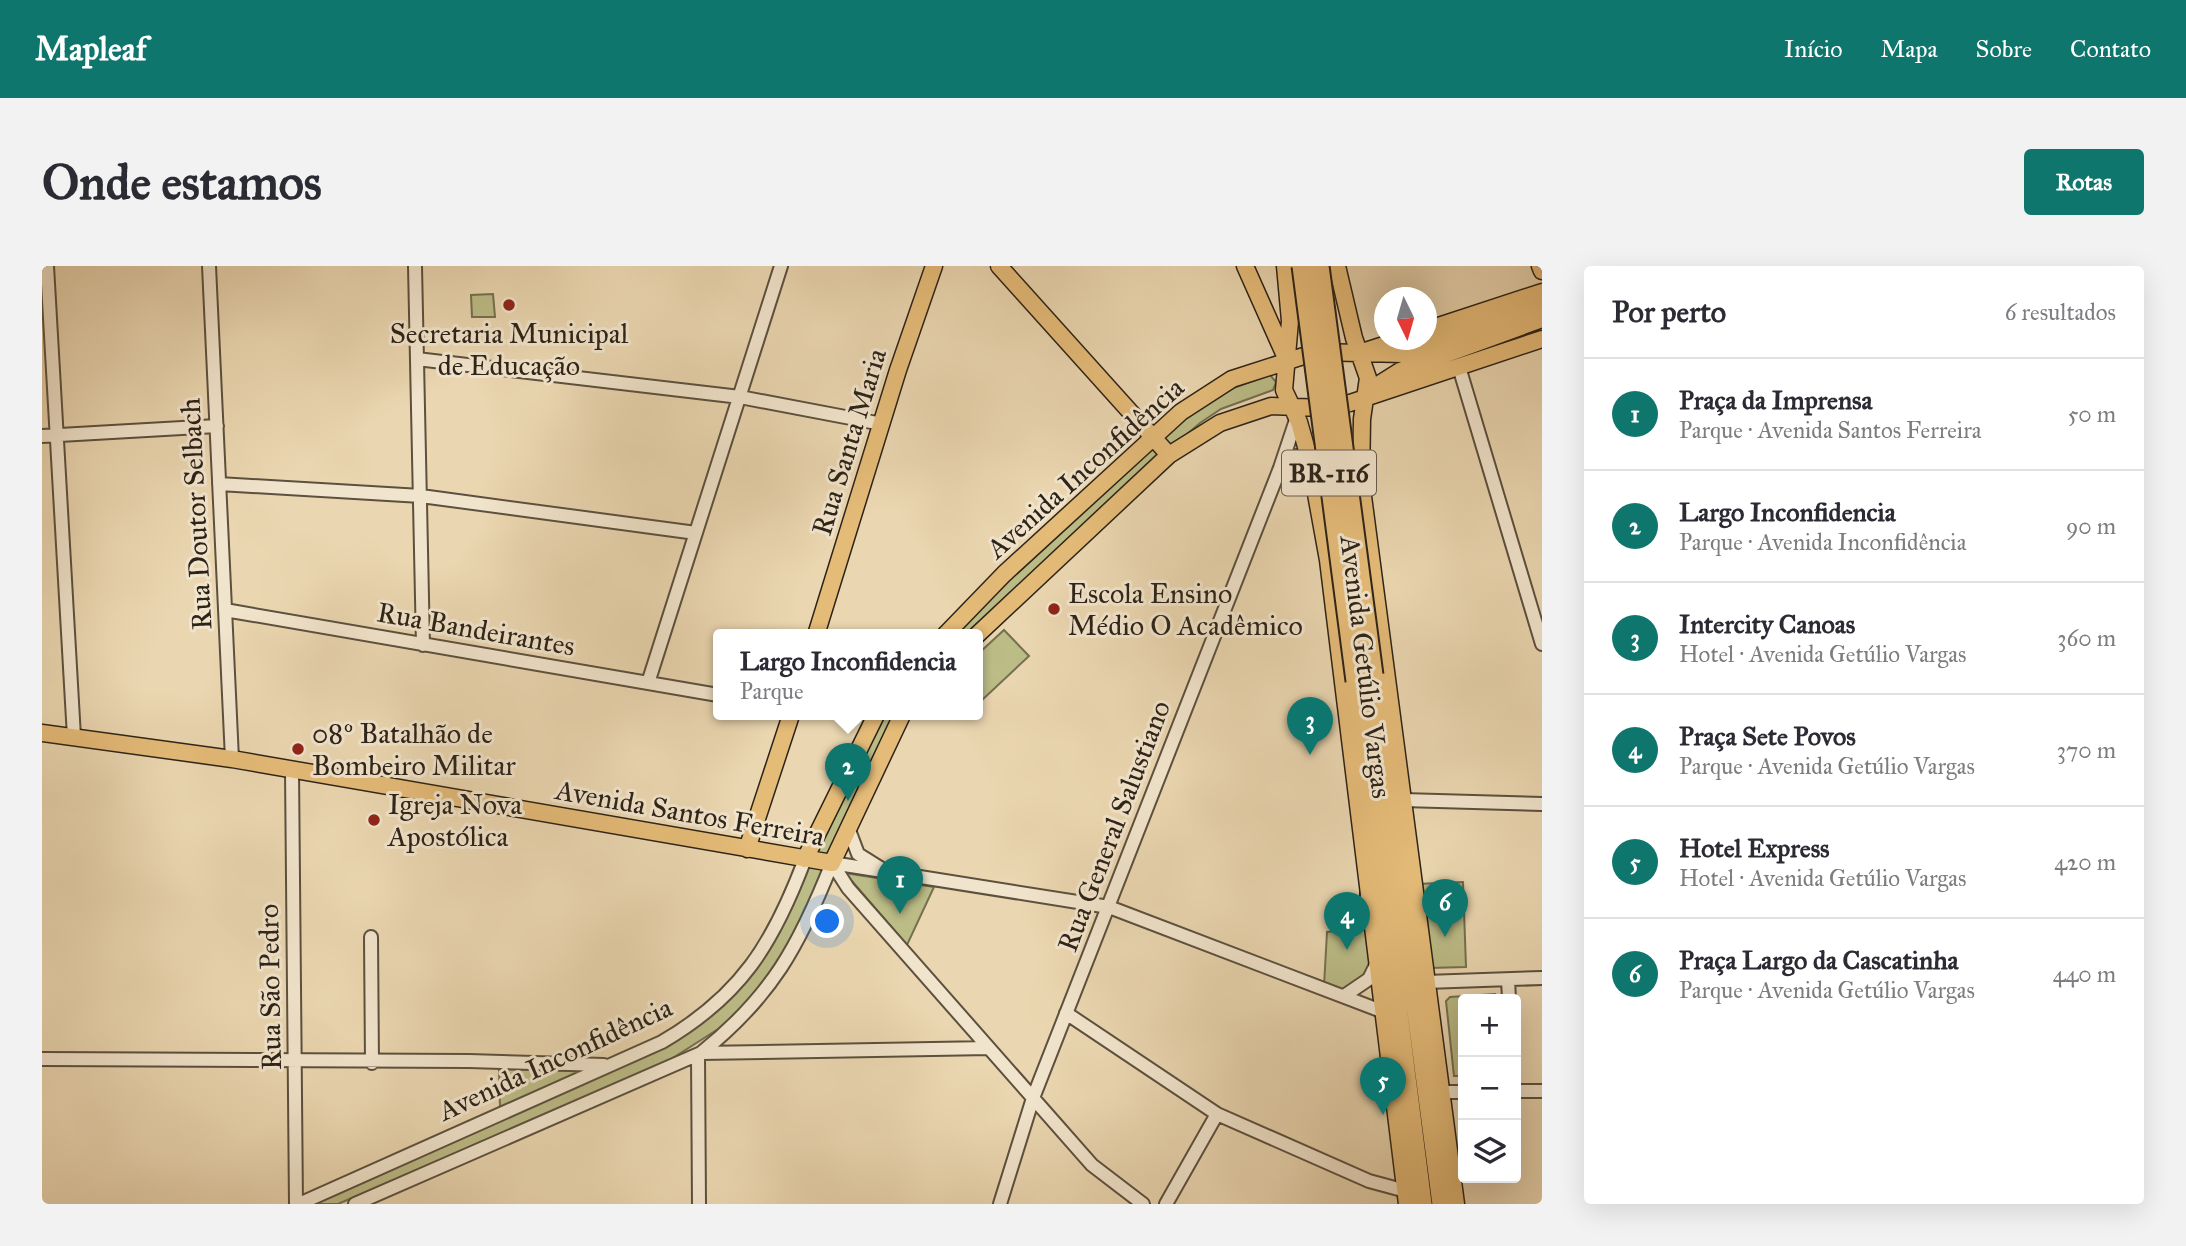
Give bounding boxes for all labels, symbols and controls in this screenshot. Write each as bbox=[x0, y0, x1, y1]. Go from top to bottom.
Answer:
text: Mapleaf bbox=[35, 29, 147, 69]
text: Início bbox=[1784, 34, 1843, 64]
text: Mapa bbox=[1881, 34, 1938, 64]
text: Sobre bbox=[1976, 34, 2032, 64]
text: Contato bbox=[2070, 34, 2151, 64]
button: Rotas bbox=[2024, 149, 2144, 215]
text: Onde estamos bbox=[42, 153, 322, 212]
north arrow bbox=[1374, 287, 1437, 350]
text: Por perto bbox=[1612, 294, 1726, 330]
marker: Secretaria Municipal de Educação bbox=[501, 297, 517, 313]
text: 6 resultados bbox=[2005, 298, 2116, 326]
place label: Secretaria Municipal de Educação bbox=[390, 316, 629, 383]
street label: Rua Santa Maria bbox=[804, 344, 894, 540]
street label: Avenida Inconfidência bbox=[978, 370, 1191, 567]
text: Praça da Imprensa bbox=[1679, 384, 1872, 416]
street label: Rua Doutor Selbach bbox=[172, 397, 220, 631]
text: 1 bbox=[1630, 400, 1640, 428]
text: 50 m bbox=[2068, 400, 2116, 428]
text: Parque · Avenida Santos Ferreira bbox=[1679, 416, 1982, 444]
road number: BR-116 bbox=[1282, 450, 1376, 496]
text: Largo Inconfidencia bbox=[1679, 496, 1896, 528]
text: 2 bbox=[1629, 512, 1641, 540]
text: 90 m bbox=[2066, 512, 2116, 540]
text: Parque · Avenida Inconfidência bbox=[1679, 528, 1966, 556]
street label: Avenida Getúlio Vargas bbox=[1332, 533, 1399, 800]
place label: Escola Ensino Médio O Acadêmico bbox=[1068, 576, 1303, 643]
street label: Rua Bandeirantes bbox=[374, 594, 578, 664]
marker: Escola Ensino Médio O Acadêmico bbox=[1046, 601, 1062, 617]
text: Intercity Canoas bbox=[1679, 608, 1855, 640]
text: 3 bbox=[1630, 624, 1640, 652]
text: 360 m bbox=[2057, 624, 2116, 652]
popup bbox=[713, 629, 983, 720]
text: Hotel · Avenida Getúlio Vargas bbox=[1679, 640, 1966, 668]
text: Largo Inconfidencia bbox=[740, 645, 956, 677]
text: Parque bbox=[740, 677, 804, 705]
street label: Rua General Salustiano bbox=[1050, 695, 1178, 957]
pin: 3 bbox=[1287, 697, 1333, 755]
place label: 08º Batalhão de Bombeiro Militar bbox=[312, 716, 516, 783]
text: Praça Sete Povos bbox=[1679, 720, 1856, 752]
text: 4 bbox=[1629, 736, 1641, 764]
text: 370 m bbox=[2057, 736, 2116, 764]
marker: 08º Batalhão de Bombeiro Militar bbox=[290, 741, 306, 757]
pin: 2 bbox=[825, 743, 871, 801]
text: Parque · Avenida Getúlio Vargas bbox=[1679, 752, 1975, 780]
street label: Avenida Santos Ferreira bbox=[552, 772, 827, 854]
place label: Igreja Nova Apostólica bbox=[387, 787, 522, 854]
marker: Igreja Nova Apostólica bbox=[366, 812, 382, 828]
text: Hotel Express bbox=[1679, 832, 1830, 864]
text: 5 bbox=[1630, 848, 1640, 876]
text: 420 m bbox=[2054, 848, 2116, 876]
pin: 1 bbox=[877, 856, 923, 914]
text: Hotel · Avenida Getúlio Vargas bbox=[1679, 864, 1966, 892]
pin: 6 bbox=[1422, 879, 1468, 937]
pin: 4 bbox=[1324, 892, 1370, 950]
street label: Rua São Pedro bbox=[251, 904, 289, 1070]
your location bbox=[810, 904, 844, 938]
text: Praça Largo da Cascatinha bbox=[1679, 944, 1959, 976]
text: 6 bbox=[1629, 960, 1641, 988]
text: 440 m bbox=[2053, 960, 2116, 988]
text: Parque · Avenida Getúlio Vargas bbox=[1679, 976, 1975, 1004]
street label: Avenida Inconfidência bbox=[432, 989, 678, 1129]
map controls bbox=[1458, 994, 1521, 1183]
button: + bbox=[1458, 994, 1521, 1057]
pin: 5 bbox=[1360, 1057, 1406, 1115]
button: − bbox=[1458, 1057, 1521, 1120]
button: layers bbox=[1458, 1120, 1521, 1183]

